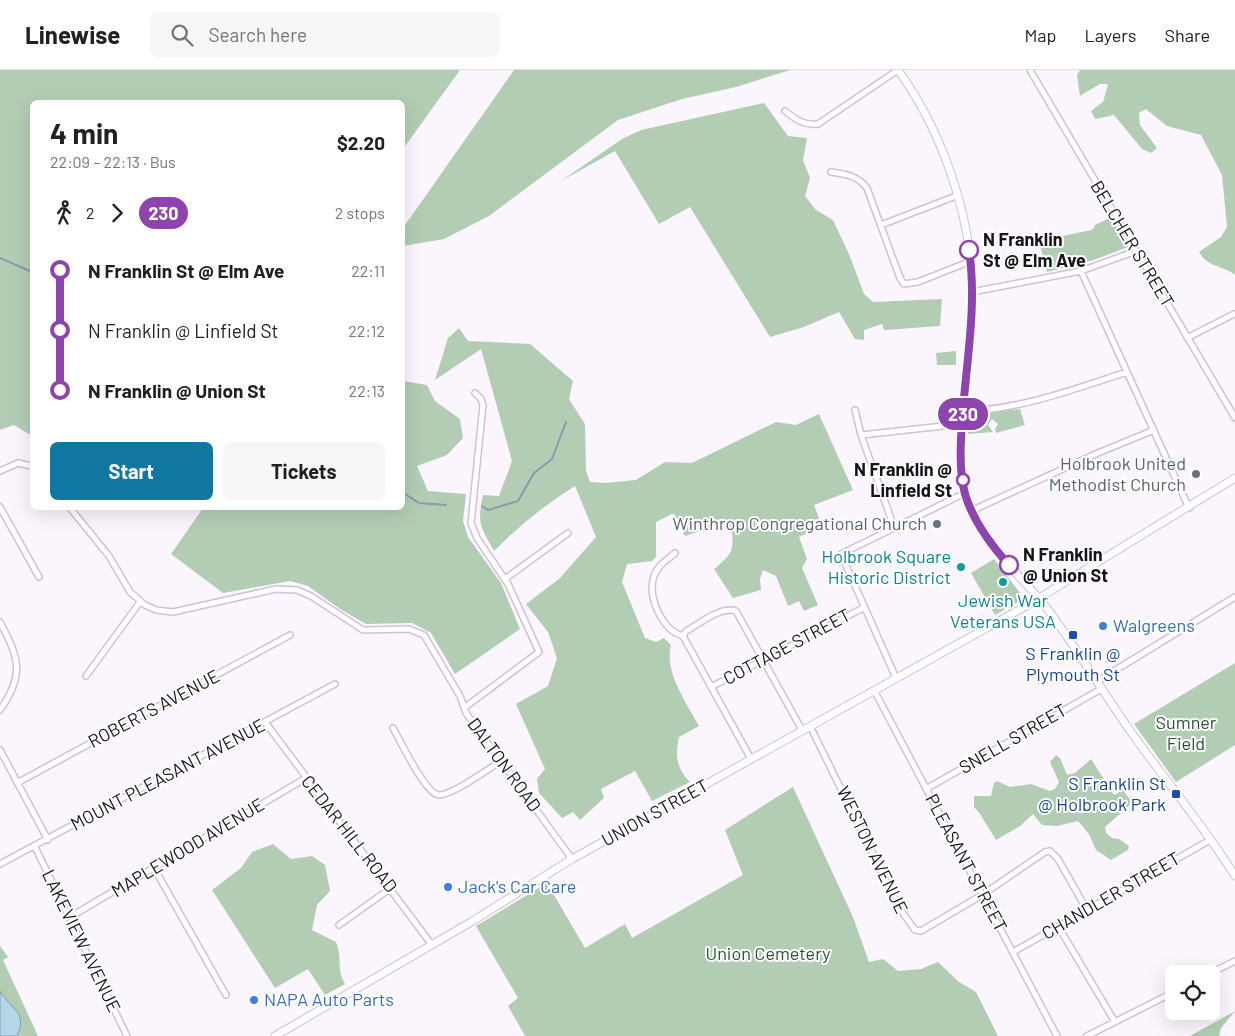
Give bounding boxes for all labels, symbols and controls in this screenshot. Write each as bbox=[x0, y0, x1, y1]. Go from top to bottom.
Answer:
search box bbox=[150, 12, 500, 57]
text: Linewise bbox=[25, 20, 120, 49]
icon: search bbox=[168, 21, 196, 49]
text: Search here bbox=[208, 23, 307, 46]
text: Map bbox=[1024, 24, 1056, 46]
text: Layers bbox=[1084, 24, 1137, 46]
text: Share bbox=[1165, 24, 1210, 46]
text: 4 min bbox=[50, 116, 118, 150]
text: $2.20 bbox=[337, 131, 385, 154]
text: 22:09 – 22:13 · Bus bbox=[50, 152, 176, 171]
street label: BELCHER STREET bbox=[1086, 176, 1179, 311]
icon: walk bbox=[50, 199, 78, 227]
icon: forward bbox=[103, 199, 131, 227]
text: 230 bbox=[149, 202, 178, 224]
text: 2 bbox=[86, 203, 95, 222]
text: 2 stops bbox=[335, 203, 385, 222]
place label: N Franklin St @ Elm Ave bbox=[983, 228, 1086, 271]
marker: N Franklin St @ Elm Ave bbox=[959, 240, 979, 260]
text: N Franklin St @ Elm Ave bbox=[88, 259, 284, 282]
text: 22:11 bbox=[351, 261, 385, 280]
text: N Franklin @ Linfield St bbox=[88, 319, 279, 342]
text: 22:12 bbox=[348, 321, 385, 340]
text: N Franklin @ Union St bbox=[88, 379, 266, 402]
text: 22:13 bbox=[349, 381, 385, 400]
line badge: 230 bbox=[934, 398, 992, 430]
text: 230 bbox=[948, 403, 978, 425]
button: Start bbox=[50, 442, 213, 500]
button: Tickets bbox=[223, 442, 385, 500]
place label: Holbrook United Methodist Church bbox=[1049, 452, 1186, 495]
place label: N Franklin @ Linfield St bbox=[854, 458, 952, 501]
marker: Holbrook United Methodist Church bbox=[1190, 468, 1202, 480]
marker: N Franklin @ Linfield St bbox=[956, 473, 970, 487]
place label: Winthrop Congregational Church bbox=[673, 512, 927, 534]
marker: Winthrop Congregational Church bbox=[931, 518, 943, 530]
place label: N Franklin @ Union St bbox=[1023, 543, 1108, 586]
place label: Holbrook Square Historic District bbox=[821, 545, 951, 588]
marker: N Franklin @ Union St bbox=[999, 555, 1019, 575]
marker: Holbrook Square Historic District bbox=[955, 561, 967, 573]
marker: Jewish War Veterans USA bbox=[997, 576, 1009, 588]
place label: Jewish War Veterans USA bbox=[950, 589, 1056, 632]
street label: COTTAGE STREET bbox=[719, 603, 854, 689]
place label: Walgreens bbox=[1113, 614, 1195, 636]
marker: Walgreens bbox=[1097, 620, 1109, 632]
marker: S Franklin @ Plymouth St bbox=[1067, 629, 1079, 641]
place label: S Franklin @ Plymouth St bbox=[1025, 642, 1121, 685]
street label: ROBERTS AVENUE bbox=[84, 664, 223, 752]
street label: SNELL STREET bbox=[955, 698, 1070, 778]
park label: Sumner Field bbox=[1156, 711, 1217, 754]
street label: MOUNT PLEASANT AVENUE bbox=[66, 713, 269, 835]
street label: DALTON ROAD bbox=[463, 713, 546, 816]
street label: CEDAR HILL ROAD bbox=[297, 770, 402, 896]
place label: S Franklin St @ Holbrook Park bbox=[1038, 772, 1166, 815]
street label: UNION STREET bbox=[597, 774, 712, 851]
street label: WESTON AVENUE bbox=[833, 782, 913, 917]
marker: S Franklin St @ Holbrook Park bbox=[1170, 788, 1182, 800]
street label: PLEASANT STREET bbox=[921, 790, 1012, 935]
street label: MAPLEWOOD AVENUE bbox=[107, 793, 268, 901]
street label: CHANDLER STREET bbox=[1037, 847, 1184, 944]
street label: LAKEVIEW AVENUE bbox=[38, 866, 126, 1015]
place label: Jack's Car Care bbox=[458, 875, 576, 897]
marker: Jack's Car Care bbox=[442, 881, 454, 893]
park label: Union Cemetery bbox=[705, 942, 831, 964]
map controls bbox=[1165, 965, 1220, 1020]
button: locate bbox=[1165, 965, 1220, 1020]
place label: NAPA Auto Parts bbox=[264, 988, 394, 1010]
marker: NAPA Auto Parts bbox=[248, 994, 260, 1006]

